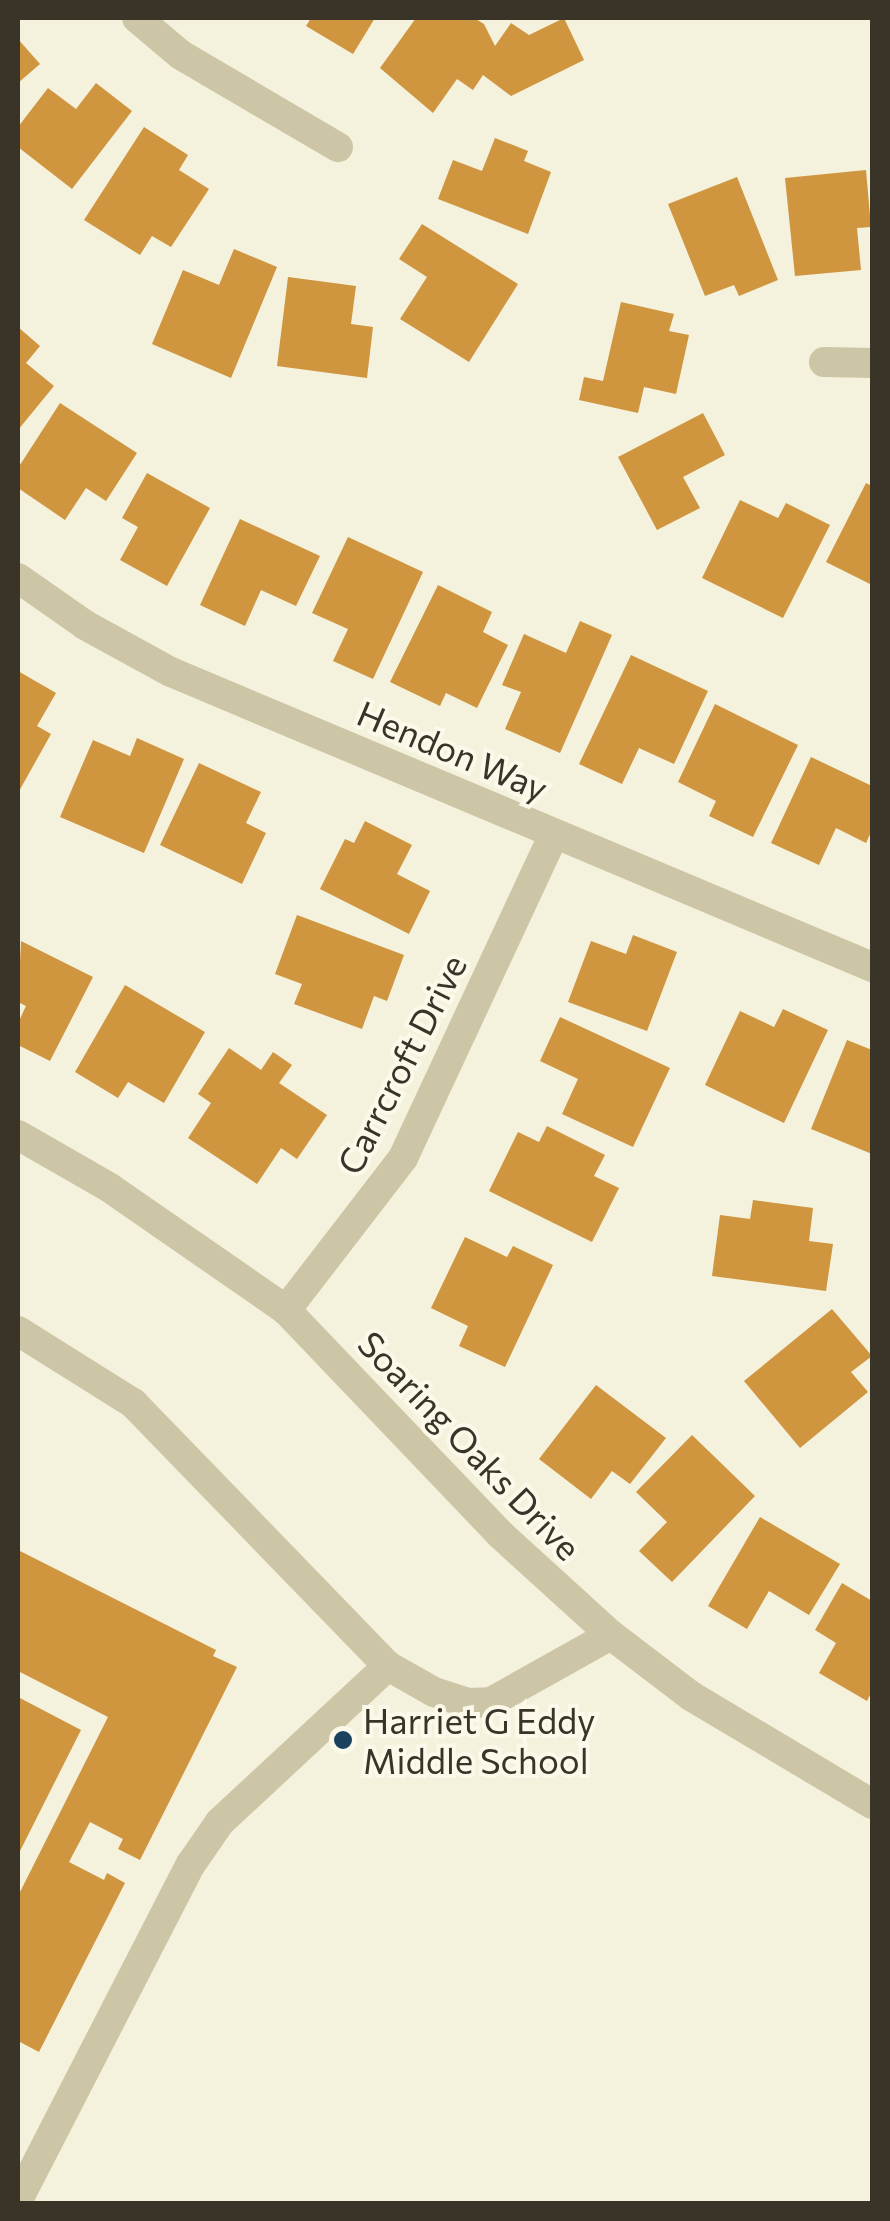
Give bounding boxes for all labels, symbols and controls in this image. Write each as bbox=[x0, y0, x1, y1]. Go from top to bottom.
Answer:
street label: Hendon Way bbox=[352, 691, 554, 809]
street label: Carrcroft Drive bbox=[328, 947, 474, 1181]
street label: Soaring Oaks Drive bbox=[350, 1322, 590, 1568]
place label: Harriet G Eddy Middle School bbox=[363, 1699, 595, 1781]
marker: Harriet G Eddy Middle School bbox=[332, 1729, 354, 1751]

